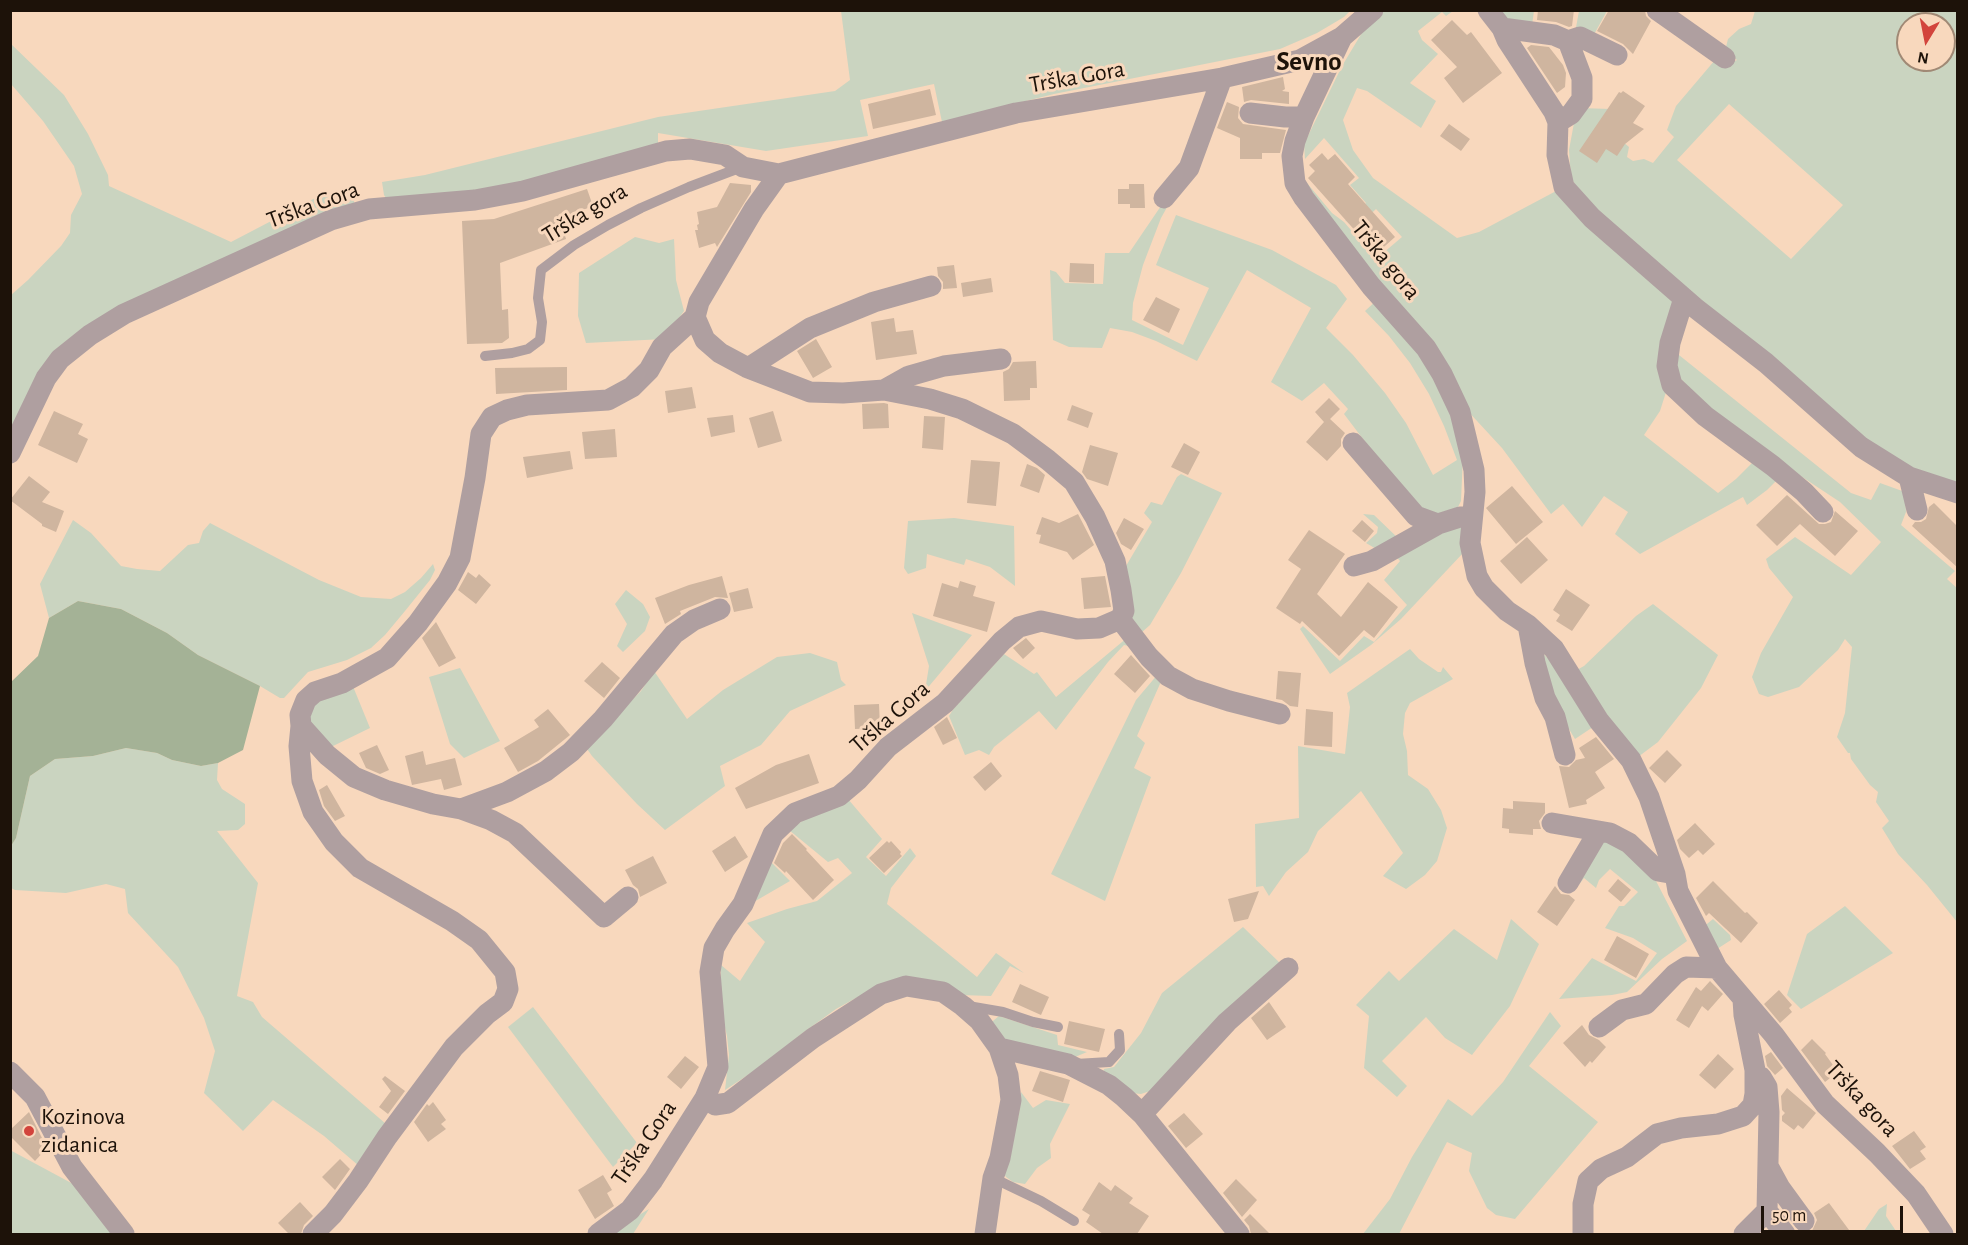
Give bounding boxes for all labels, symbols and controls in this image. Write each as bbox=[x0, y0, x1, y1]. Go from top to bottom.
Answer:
north arrow bbox=[1896, 12, 1956, 72]
district label: Sevno bbox=[1276, 46, 1342, 78]
text: N bbox=[1916, 49, 1930, 67]
street label: Trška Gora bbox=[1027, 54, 1127, 100]
street label: Trška Gora bbox=[263, 175, 363, 235]
street label: Trška gora bbox=[537, 176, 633, 250]
street label: Trška gora bbox=[1345, 214, 1427, 306]
street label: Trška Gora bbox=[844, 674, 936, 760]
street label: Trška gora bbox=[1819, 1055, 1905, 1143]
street label: Trška Gora bbox=[605, 1095, 683, 1191]
place label: Kozinova zidanica bbox=[41, 1103, 125, 1159]
marker: Kozinova zidanica bbox=[22, 1124, 36, 1138]
scale bar bbox=[1764, 1194, 1906, 1232]
text: 50 m bbox=[1772, 1207, 1806, 1225]

